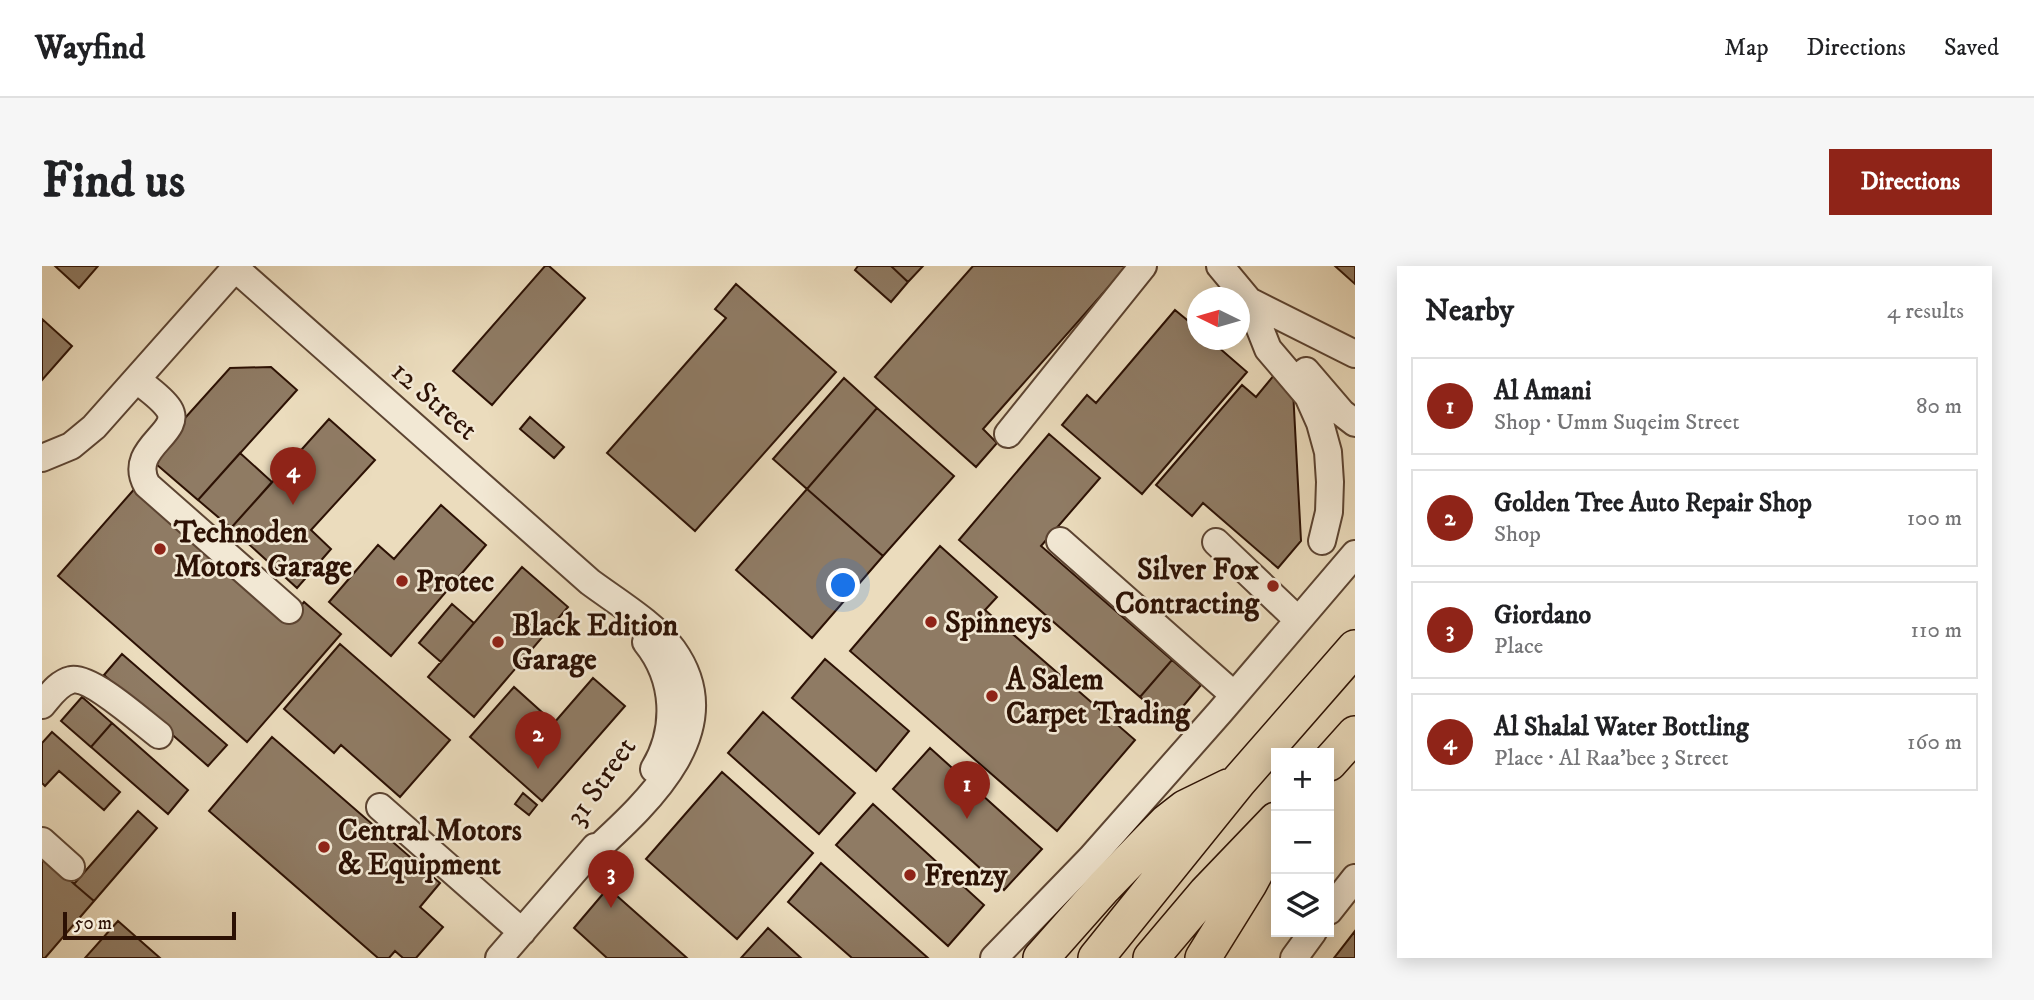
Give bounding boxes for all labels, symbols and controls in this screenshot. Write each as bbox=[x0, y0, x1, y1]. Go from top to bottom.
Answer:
text: Wayfind bbox=[35, 28, 145, 69]
text: Map bbox=[1724, 33, 1769, 63]
text: Directions bbox=[1807, 33, 1906, 63]
text: Saved bbox=[1944, 33, 1999, 63]
button: Directions bbox=[1829, 149, 1992, 215]
text: Find us bbox=[42, 151, 185, 213]
north arrow bbox=[1187, 287, 1250, 350]
text: Nearby bbox=[1425, 293, 1514, 330]
text: 4 results bbox=[1887, 297, 1964, 326]
street label: 12 Street bbox=[383, 353, 485, 449]
text: Al Amani bbox=[1494, 375, 1591, 408]
text: 1 bbox=[1446, 392, 1454, 421]
text: 80 m bbox=[1916, 392, 1962, 421]
text: Shop · Umm Suqeim Street bbox=[1494, 408, 1740, 437]
pin: 4 bbox=[270, 447, 316, 505]
text: Golden Tree Auto Repair Shop bbox=[1494, 487, 1812, 520]
text: 2 bbox=[1444, 504, 1456, 533]
text: 100 m bbox=[1907, 504, 1962, 533]
place label: Technoden Motors Garage bbox=[173, 515, 353, 586]
text: Shop bbox=[1494, 520, 1541, 549]
marker: Technoden Motors Garage bbox=[152, 541, 168, 557]
place label: Silver Fox Contracting bbox=[1115, 552, 1260, 623]
place label: Protec bbox=[416, 564, 494, 601]
your location bbox=[826, 568, 860, 602]
marker: Protec bbox=[394, 573, 410, 589]
marker: Silver Fox Contracting bbox=[1265, 578, 1281, 594]
text: Giordano bbox=[1494, 599, 1591, 632]
place label: Spinneys bbox=[945, 605, 1051, 642]
place label: Black Edition Garage bbox=[512, 608, 679, 679]
marker: Spinneys bbox=[923, 614, 939, 630]
text: 3 bbox=[1446, 616, 1454, 645]
text: 110 m bbox=[1911, 616, 1962, 645]
text: Place bbox=[1494, 632, 1543, 661]
marker: Black Edition Garage bbox=[490, 634, 506, 650]
place label: A Salem Carpet Trading bbox=[1005, 662, 1191, 733]
marker: A Salem Carpet Trading bbox=[984, 688, 1000, 704]
pin: 2 bbox=[515, 711, 561, 769]
text: Al Shalal Water Bottling bbox=[1494, 711, 1749, 744]
text: 4 bbox=[1443, 728, 1457, 757]
text: 160 m bbox=[1907, 728, 1962, 757]
street label: 31 Street bbox=[558, 730, 645, 833]
text: Place · Al Raa'bee 3 Street bbox=[1494, 744, 1729, 773]
map controls bbox=[1271, 748, 1334, 937]
button: + bbox=[1271, 748, 1334, 811]
pin: 1 bbox=[944, 761, 990, 819]
button: − bbox=[1271, 811, 1334, 874]
place label: Central Motors & Equipment bbox=[338, 813, 522, 884]
marker: Central Motors & Equipment bbox=[316, 839, 332, 855]
pin: 3 bbox=[588, 850, 634, 908]
place label: Frenzy bbox=[924, 858, 1008, 895]
marker: Frenzy bbox=[902, 867, 918, 883]
button: layers bbox=[1271, 874, 1334, 937]
scale bar bbox=[63, 909, 236, 941]
text: 50 m bbox=[74, 912, 112, 935]

